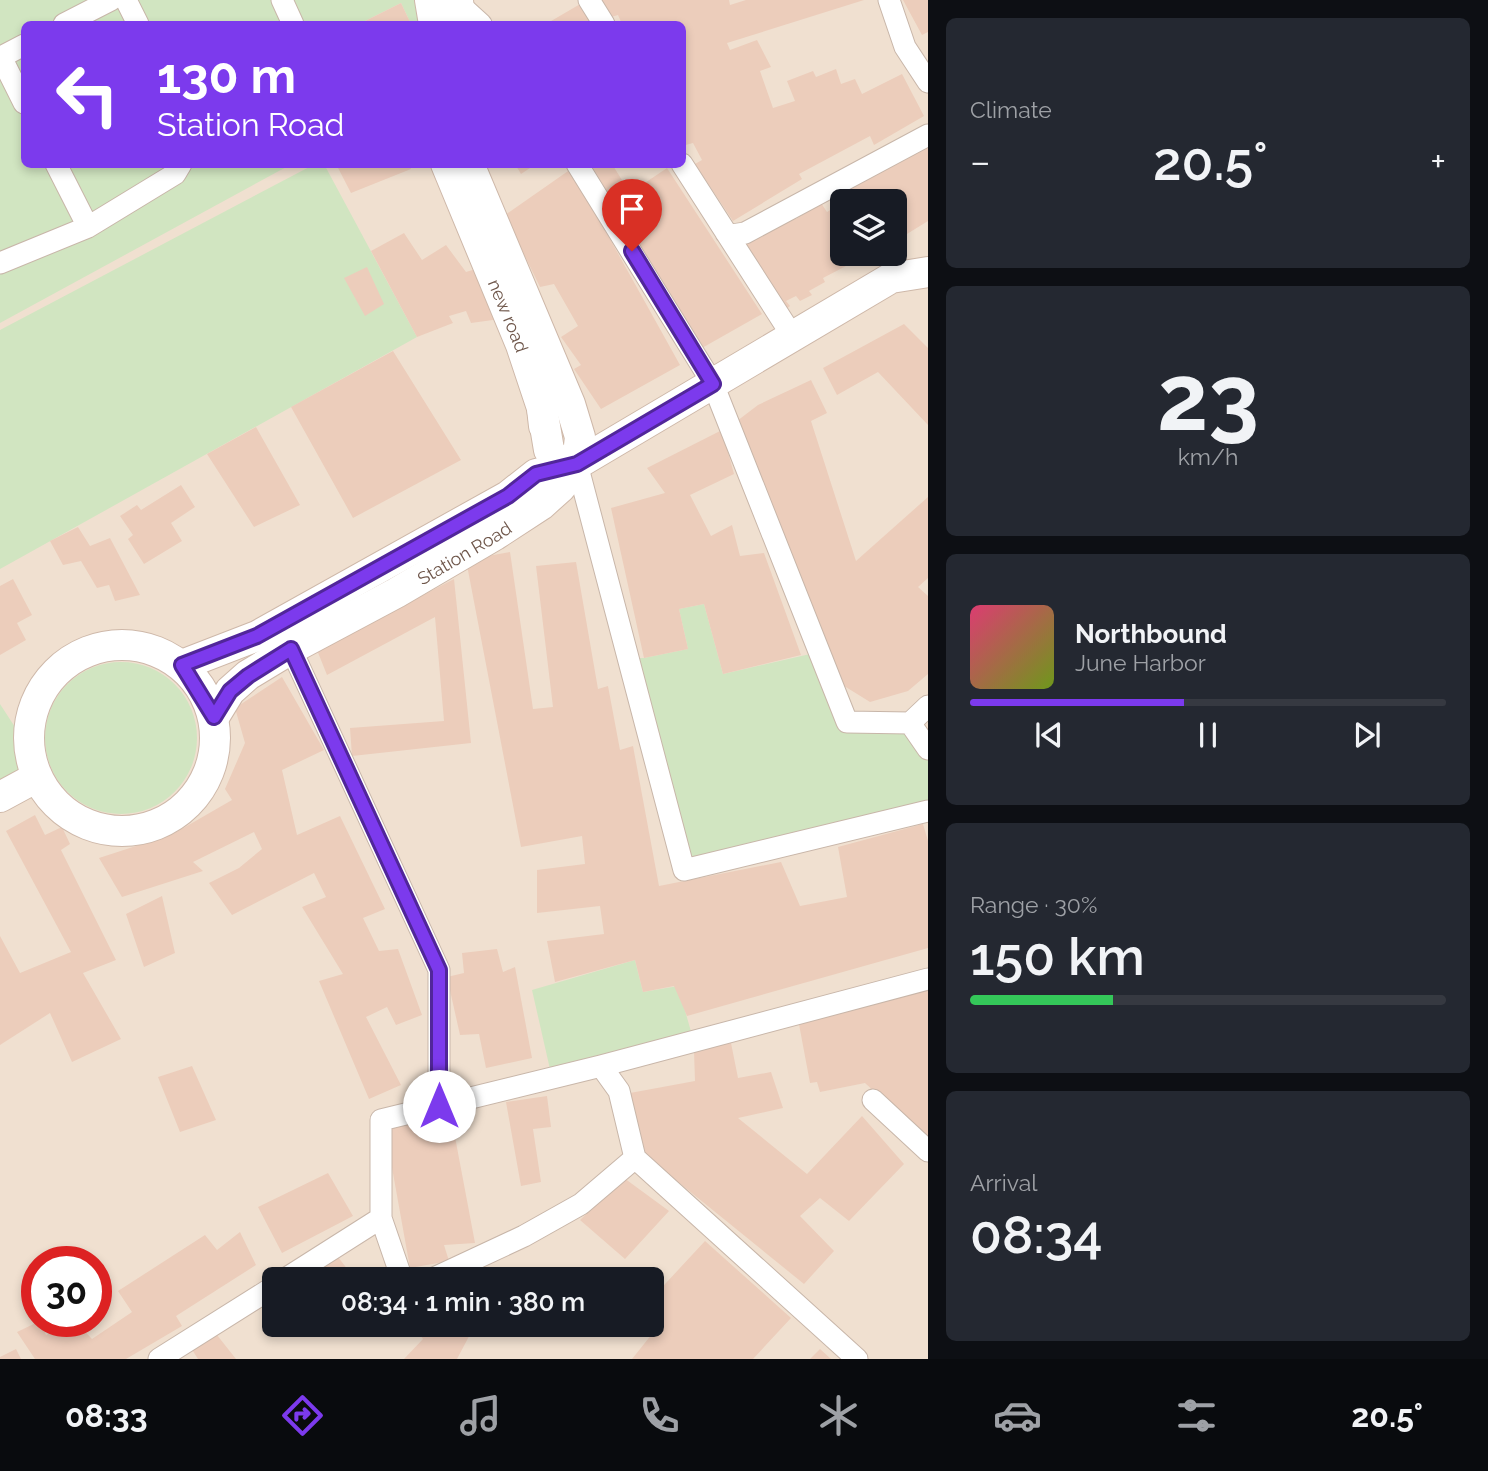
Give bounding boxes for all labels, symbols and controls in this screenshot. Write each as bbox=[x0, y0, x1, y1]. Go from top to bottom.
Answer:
text: 130 m bbox=[157, 47, 296, 104]
icon: left bbox=[42, 49, 133, 140]
text: Climate bbox=[970, 96, 1052, 123]
text: Station Road bbox=[157, 106, 344, 143]
text: 20.5° bbox=[1153, 131, 1268, 192]
text: − bbox=[970, 139, 990, 184]
text: + bbox=[1430, 139, 1446, 184]
pin bbox=[602, 179, 662, 251]
map controls bbox=[830, 189, 907, 266]
button: layers bbox=[830, 189, 907, 266]
icon: arrive bbox=[613, 190, 651, 228]
street label: new road bbox=[484, 276, 533, 355]
text: 23 bbox=[1157, 344, 1259, 451]
text: km/h bbox=[1178, 443, 1238, 470]
street label: Station Road bbox=[413, 517, 515, 589]
text: Northbound bbox=[1075, 619, 1227, 649]
text: June Harbor bbox=[1075, 649, 1206, 676]
icon: previous bbox=[1030, 716, 1068, 754]
icon: pause bbox=[1189, 716, 1227, 754]
icon: next bbox=[1348, 716, 1386, 754]
text: Range · 30% bbox=[970, 891, 1097, 918]
text: 150 km bbox=[970, 926, 1145, 987]
position arrow bbox=[402, 1069, 476, 1143]
text: Arrival bbox=[970, 1169, 1037, 1196]
text: 08:34 bbox=[970, 1204, 1103, 1265]
speed limit sign: 30 bbox=[21, 1246, 112, 1337]
text: 08:34 · 1 min · 380 m bbox=[341, 1287, 585, 1317]
icon: directions bbox=[278, 1391, 327, 1440]
icon: music bbox=[456, 1391, 505, 1440]
icon: phone bbox=[635, 1391, 684, 1440]
icon: climate bbox=[814, 1391, 863, 1440]
icon: car bbox=[993, 1391, 1042, 1440]
icon: filters bbox=[1172, 1391, 1221, 1440]
text: 08:33 bbox=[65, 1397, 148, 1434]
text: 20.5° bbox=[1351, 1397, 1423, 1434]

